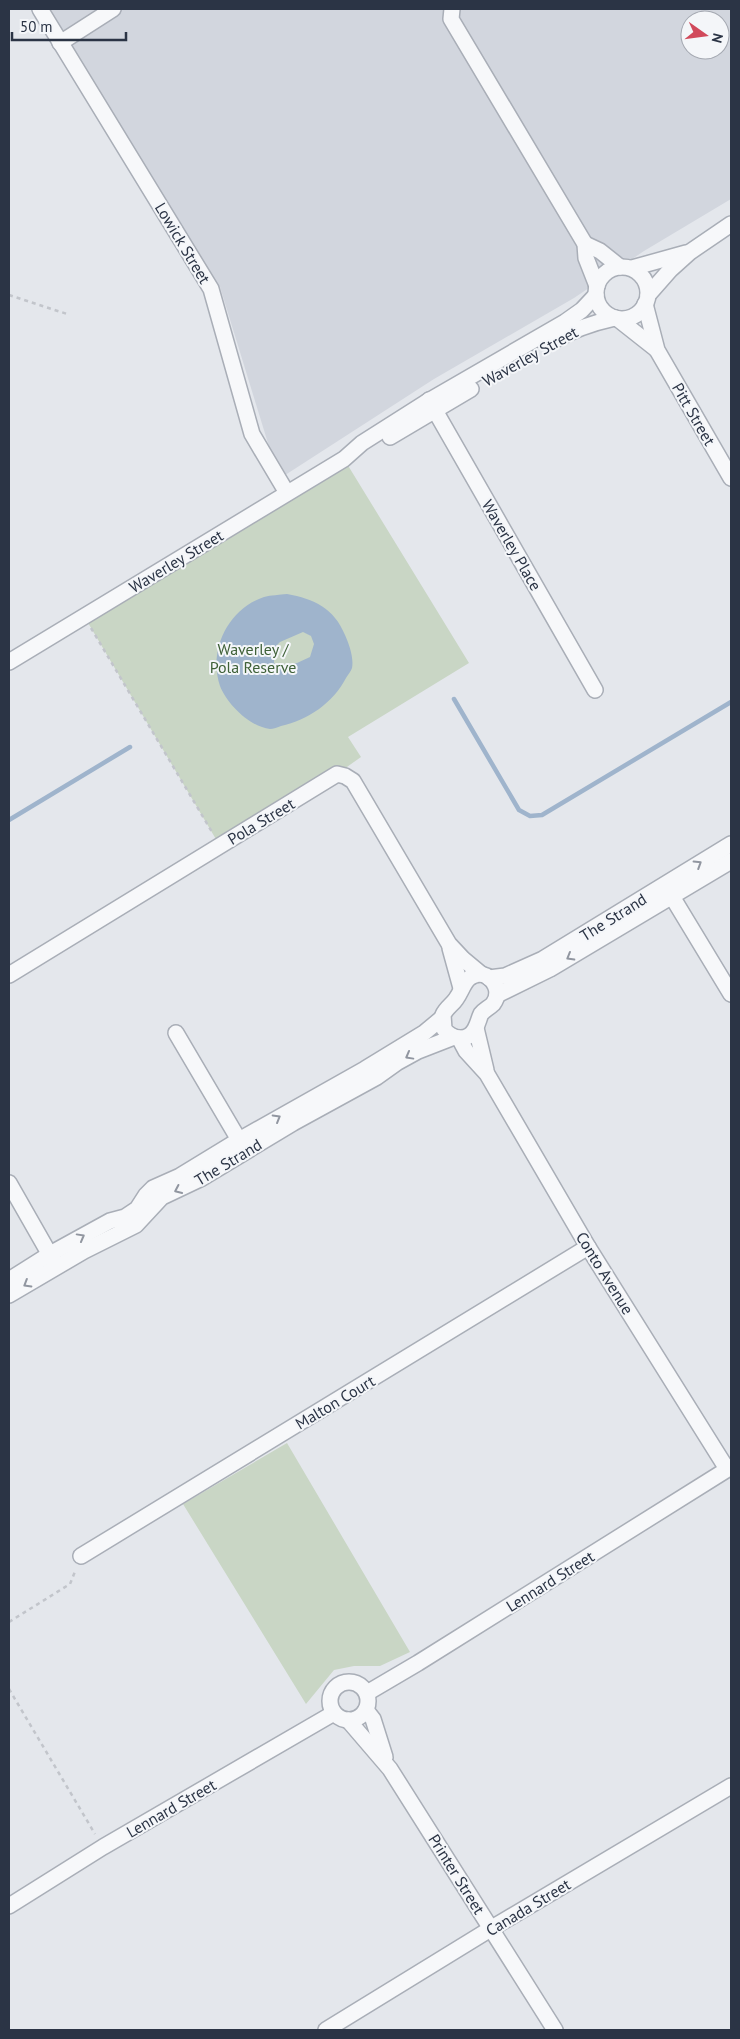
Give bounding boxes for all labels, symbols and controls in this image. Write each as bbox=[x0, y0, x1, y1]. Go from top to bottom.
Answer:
scale bar bbox=[12, 10, 126, 42]
north arrow bbox=[680, 10, 730, 60]
text: 50 m bbox=[20, 17, 53, 36]
text: N bbox=[708, 32, 727, 45]
street label: Lowick Street bbox=[151, 199, 215, 288]
street label: Waverley Street bbox=[479, 321, 582, 390]
street label: Pitt Street bbox=[668, 379, 720, 449]
street label: Waverley Place bbox=[478, 496, 546, 594]
street label: Waverley Street bbox=[125, 525, 227, 597]
park label: Waverley / Pola Reserve bbox=[210, 639, 296, 677]
street label: Pola Street bbox=[224, 793, 299, 849]
one-way arrow bbox=[693, 861, 702, 871]
street label: The Strand bbox=[576, 889, 650, 945]
one-way arrow bbox=[566, 951, 575, 961]
one-way arrow bbox=[405, 1050, 414, 1060]
one-way arrow bbox=[272, 1115, 281, 1125]
street label: The Strand bbox=[191, 1134, 265, 1190]
one-way arrow bbox=[174, 1184, 183, 1194]
street label: Conto Avenue bbox=[572, 1228, 638, 1318]
one-way arrow bbox=[76, 1233, 85, 1243]
one-way arrow bbox=[23, 1278, 32, 1288]
street label: Malton Court bbox=[292, 1370, 379, 1434]
street label: Lennard Street bbox=[502, 1546, 598, 1616]
street label: Lennard Street bbox=[123, 1774, 220, 1842]
street label: Printer Street bbox=[424, 1830, 490, 1918]
street label: Canada Street bbox=[482, 1874, 574, 1940]

